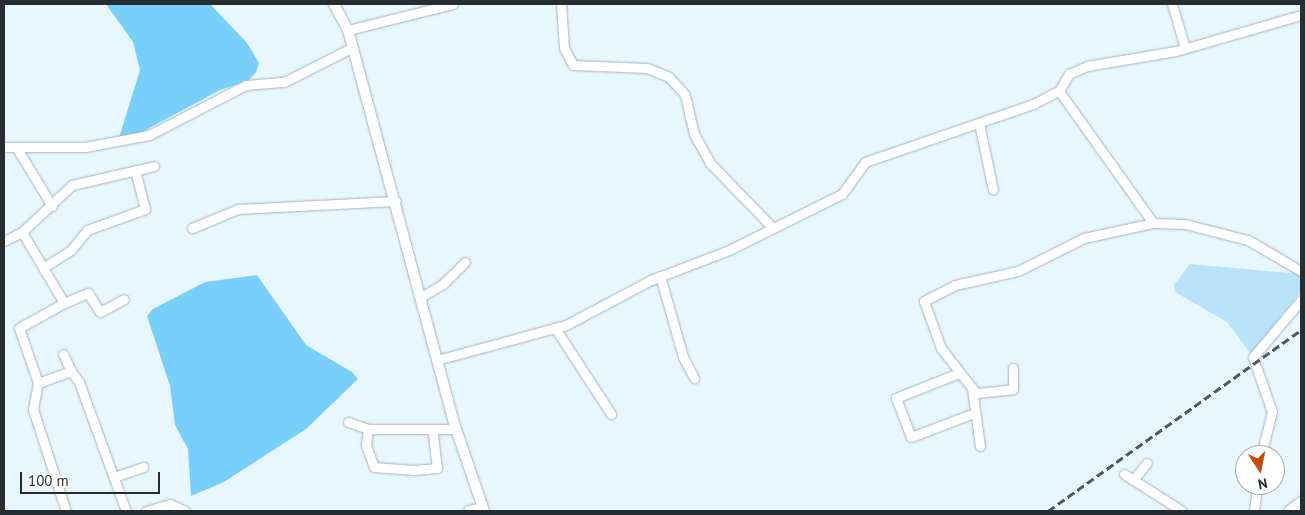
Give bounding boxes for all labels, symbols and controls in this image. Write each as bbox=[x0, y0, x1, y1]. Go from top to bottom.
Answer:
north arrow bbox=[1235, 445, 1285, 495]
scale bar bbox=[22, 462, 162, 494]
text: 100 m bbox=[28, 471, 69, 490]
text: N bbox=[1256, 474, 1269, 493]

